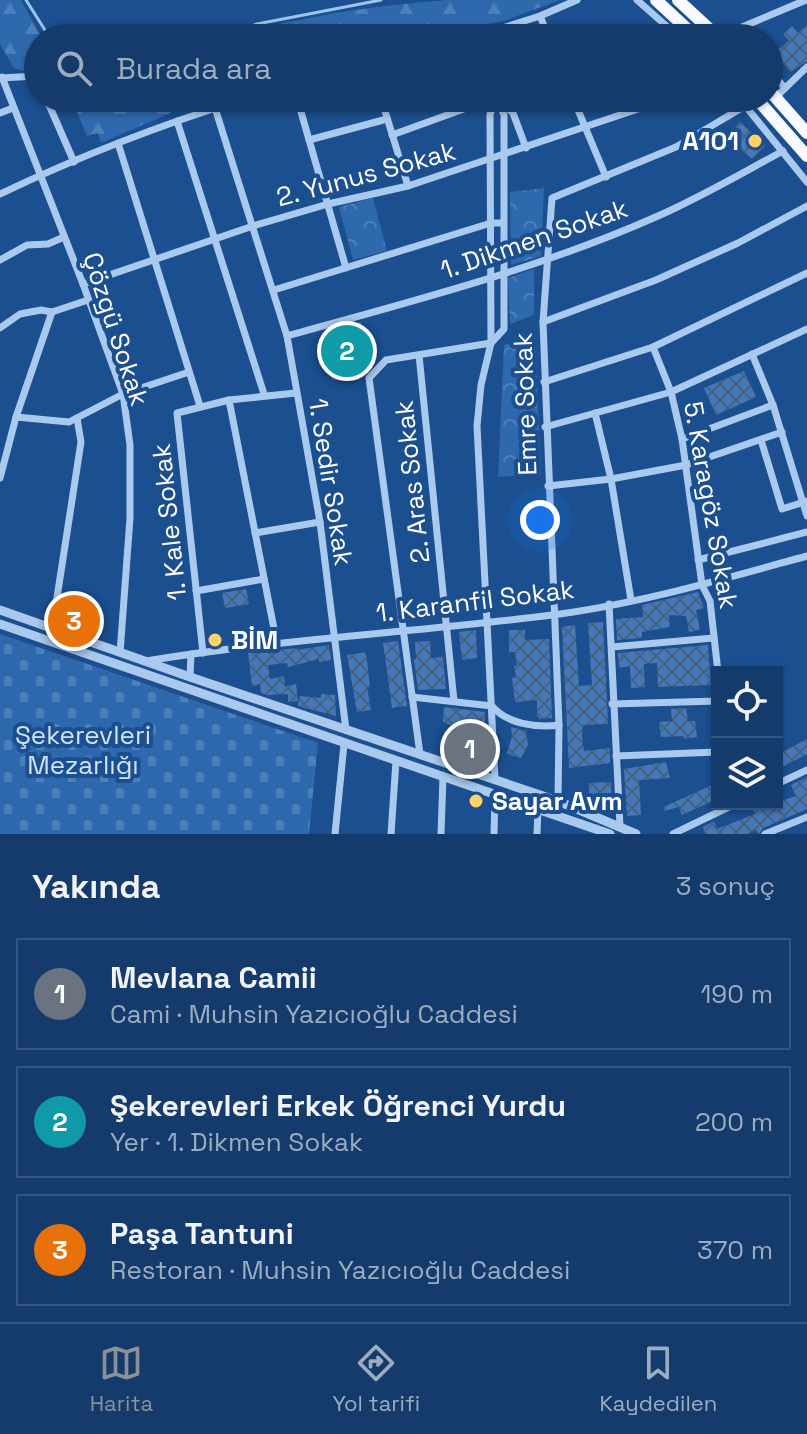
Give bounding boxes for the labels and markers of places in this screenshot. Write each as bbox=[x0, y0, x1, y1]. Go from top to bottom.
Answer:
place label: A101 bbox=[682, 124, 739, 158]
marker: A101 bbox=[746, 132, 764, 150]
pin: 2 bbox=[321, 321, 373, 381]
pin: 3 bbox=[48, 591, 100, 651]
place label: BİM bbox=[231, 623, 278, 657]
marker: BİM bbox=[206, 631, 224, 649]
pin: 1 bbox=[444, 719, 496, 779]
place label: Sayar Avm bbox=[492, 784, 623, 818]
marker: Sayar Avm bbox=[467, 792, 485, 810]

